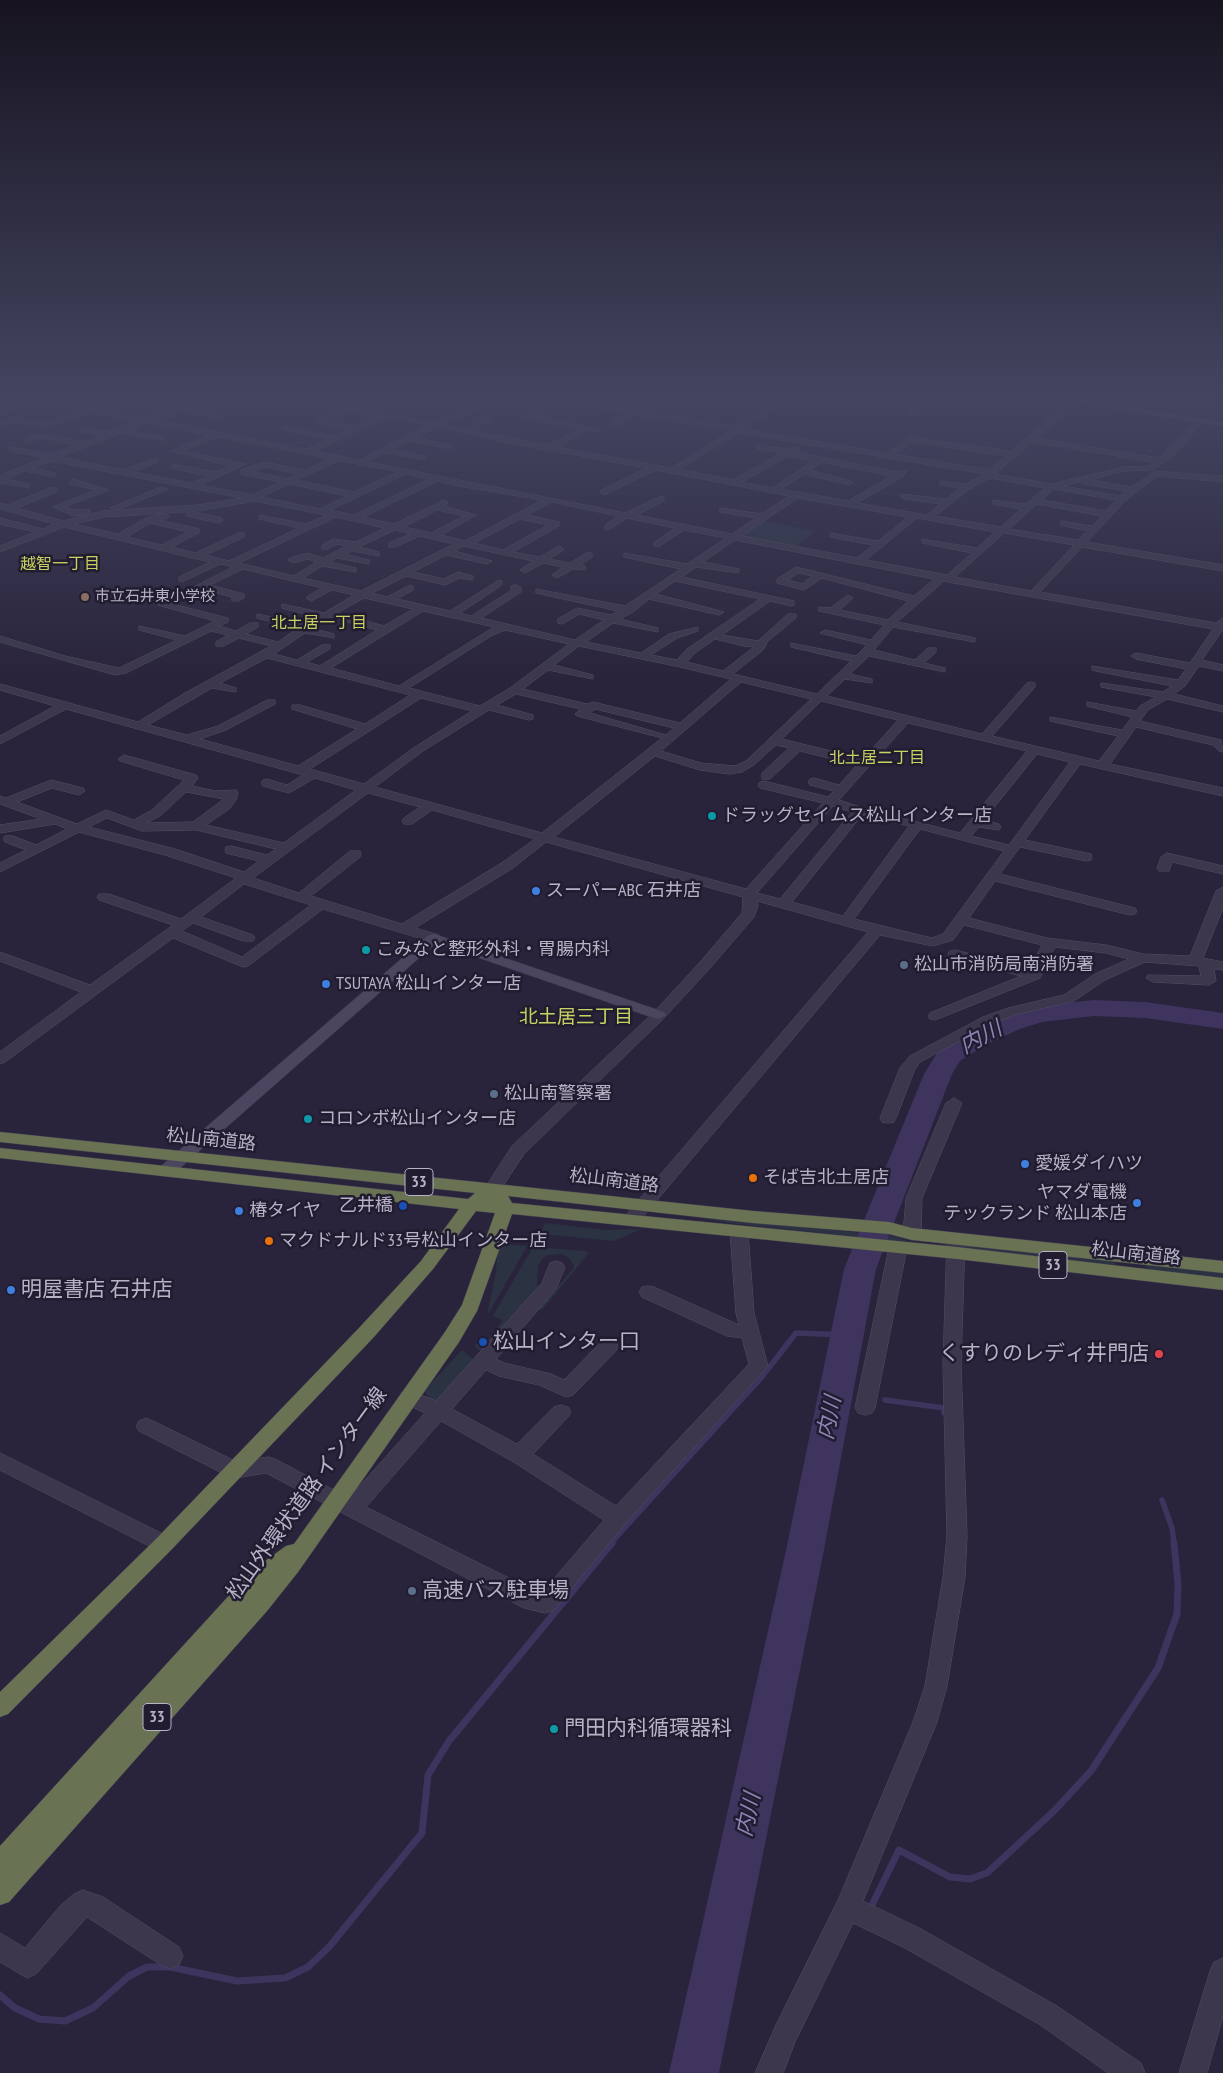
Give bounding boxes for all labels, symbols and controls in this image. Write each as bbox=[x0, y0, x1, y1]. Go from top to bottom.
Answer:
district label: 越智一丁目 bbox=[20, 554, 100, 574]
place label: 市立石井東小学校 bbox=[95, 588, 215, 606]
marker: 市立石井東小学校 bbox=[79, 591, 91, 603]
district label: 北土居一丁目 bbox=[271, 613, 367, 633]
district label: 北土居二丁目 bbox=[829, 748, 925, 768]
place label: ドラッグセイムス松山インター店 bbox=[722, 805, 992, 827]
marker: ドラッグセイムス松山インター店 bbox=[706, 810, 718, 822]
place label: スーパーABC 石井店 bbox=[546, 880, 701, 902]
marker: スーパーABC 石井店 bbox=[530, 885, 542, 897]
place label: こみなと整形外科・胃腸内科 bbox=[376, 939, 610, 961]
marker: こみなと整形外科・胃腸内科 bbox=[360, 944, 372, 956]
place label: 松山市消防局南消防署 bbox=[914, 954, 1094, 976]
marker: 松山市消防局南消防署 bbox=[898, 959, 910, 971]
place label: TSUTAYA 松山インター店 bbox=[336, 973, 521, 995]
marker: TSUTAYA 松山インター店 bbox=[320, 978, 332, 990]
district label: 北土居三丁目 bbox=[519, 1007, 633, 1029]
water label: 内川 bbox=[955, 1016, 1007, 1060]
place label: 松山南警察署 bbox=[504, 1083, 612, 1105]
marker: 松山南警察署 bbox=[488, 1088, 500, 1100]
place label: コロンボ松山インター店 bbox=[318, 1108, 516, 1130]
marker: コロンボ松山インター店 bbox=[302, 1113, 314, 1125]
street label: 松山南道路 bbox=[165, 1125, 257, 1155]
place label: 愛媛ダイハツ bbox=[1035, 1153, 1143, 1175]
marker: 愛媛ダイハツ bbox=[1019, 1158, 1031, 1170]
street label: 松山南道路 bbox=[568, 1165, 660, 1197]
place label: そば吉北土居店 bbox=[763, 1167, 889, 1189]
road number: 33 bbox=[405, 1168, 433, 1196]
marker: そば吉北土居店 bbox=[747, 1172, 759, 1184]
place label: ヤマダ電機 テックランド 松山本店 bbox=[943, 1182, 1127, 1224]
place label: 乙井橋 bbox=[339, 1195, 393, 1217]
marker: ヤマダ電機 テックランド 松山本店 bbox=[1131, 1197, 1143, 1209]
place label: 椿タイヤ bbox=[249, 1200, 321, 1222]
marker: 乙井橋 bbox=[397, 1200, 409, 1212]
marker: 椿タイヤ bbox=[233, 1205, 245, 1217]
place label: マクドナルド33号松山インター店 bbox=[279, 1230, 547, 1252]
marker: マクドナルド33号松山インター店 bbox=[263, 1235, 275, 1247]
street label: 松山南道路 bbox=[1090, 1239, 1182, 1269]
road number: 33 bbox=[1039, 1252, 1067, 1278]
place label: 明屋書店 石井店 bbox=[21, 1277, 172, 1303]
marker: 明屋書店 石井店 bbox=[5, 1284, 17, 1296]
place label: 松山インター口 bbox=[493, 1329, 640, 1355]
marker: 松山インター口 bbox=[477, 1336, 489, 1348]
place label: くすりのレディ井門店 bbox=[939, 1341, 1149, 1367]
marker: くすりのレディ井門店 bbox=[1153, 1348, 1165, 1360]
street label: 松山外環状道路 インター線 bbox=[221, 1383, 393, 1605]
water label: 内川 bbox=[813, 1394, 847, 1442]
place label: 高速バス駐車場 bbox=[422, 1578, 569, 1604]
marker: 高速バス駐車場 bbox=[406, 1585, 418, 1597]
road number: 33 bbox=[143, 1704, 171, 1730]
place label: 門田内科循環器科 bbox=[564, 1716, 732, 1742]
marker: 門田内科循環器科 bbox=[548, 1723, 560, 1735]
water label: 内川 bbox=[732, 1791, 766, 1839]

